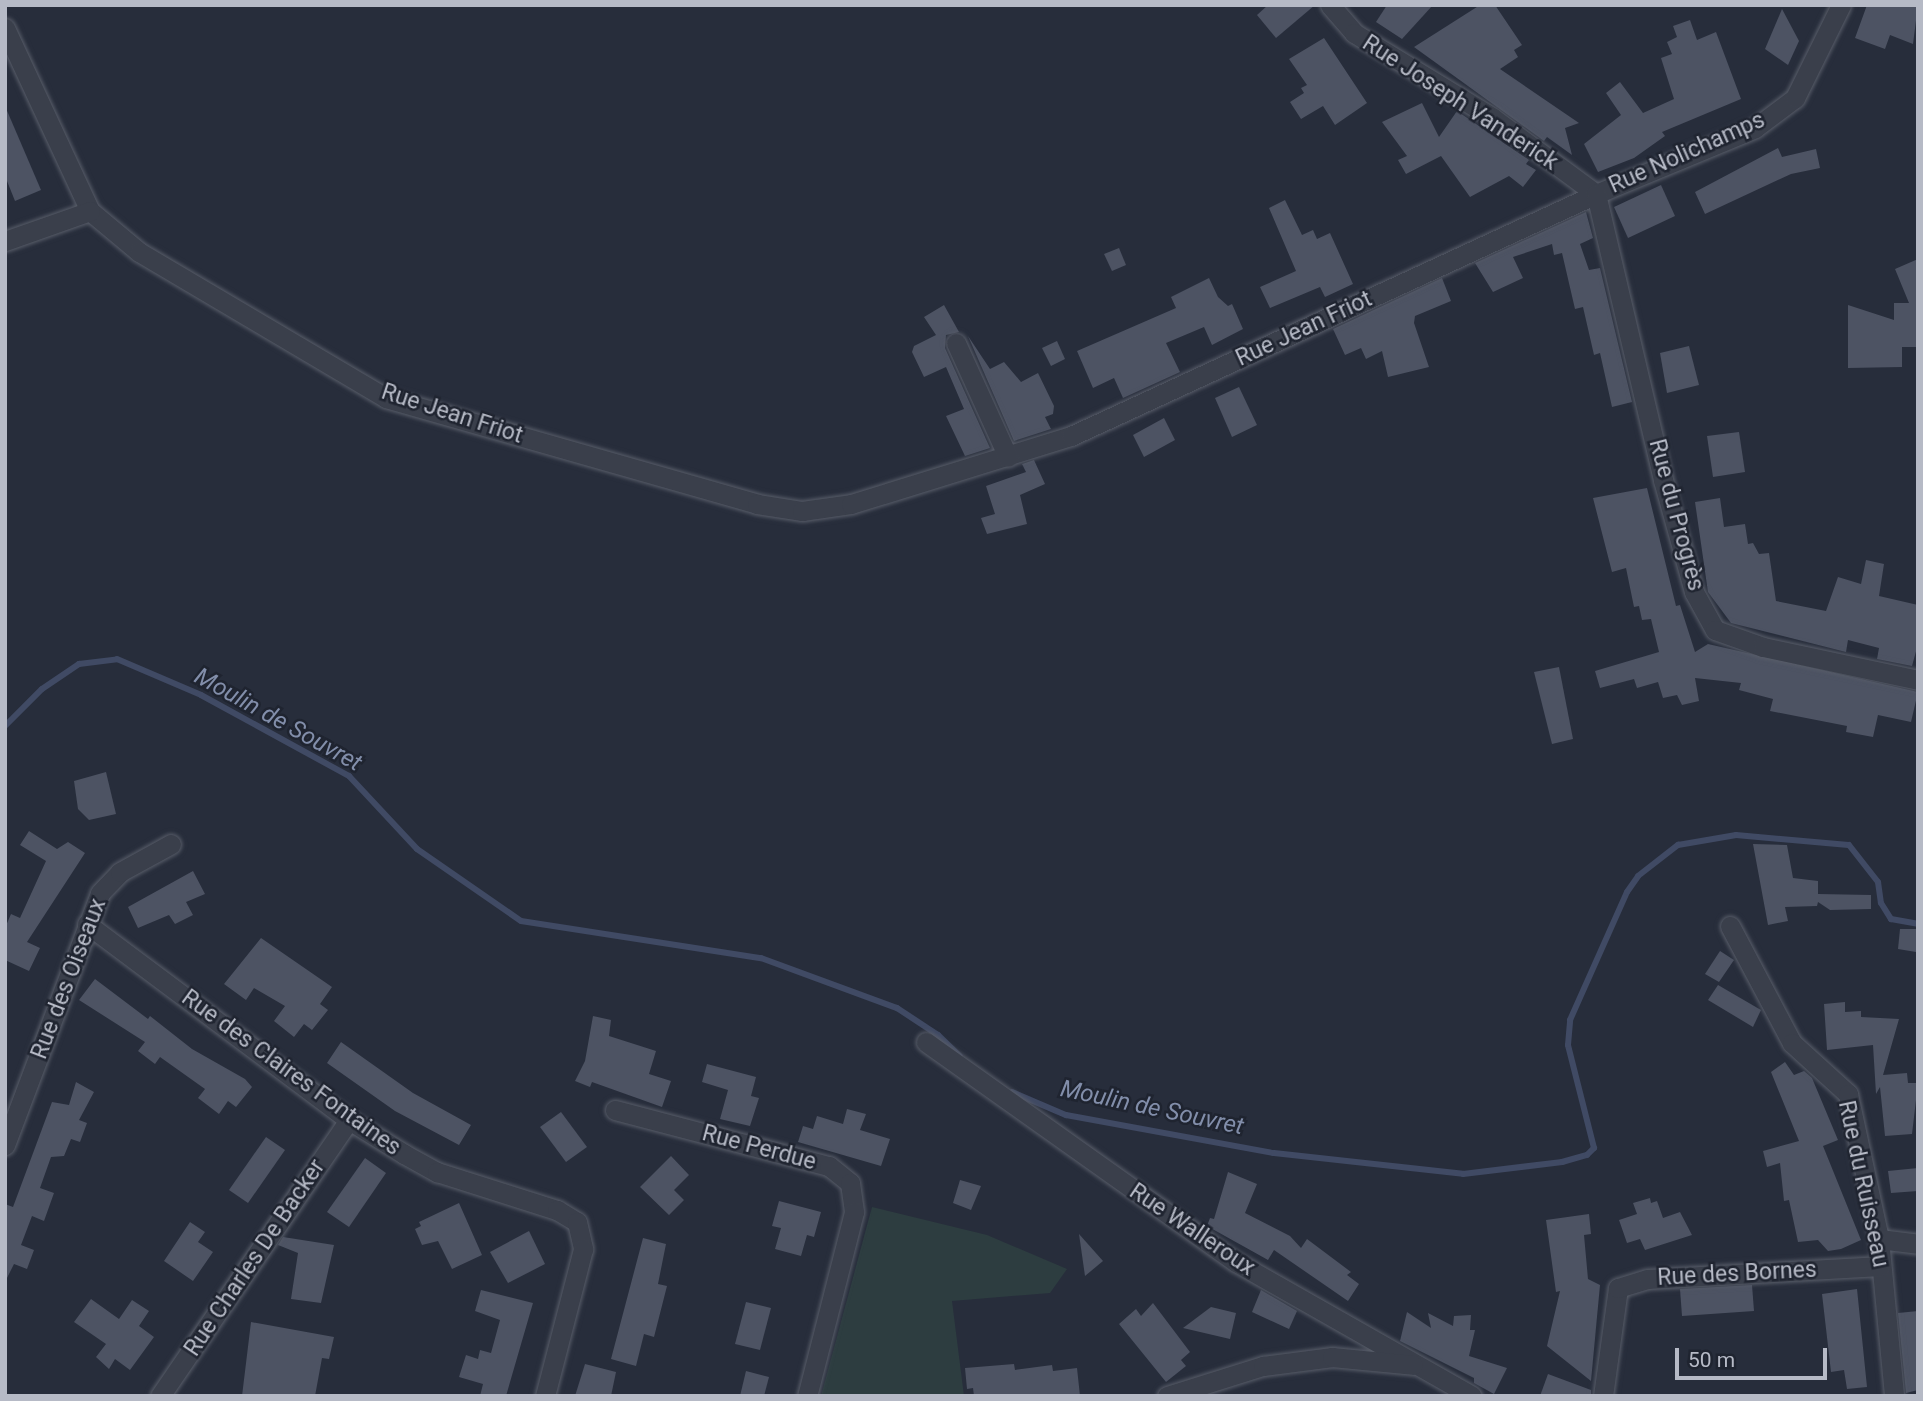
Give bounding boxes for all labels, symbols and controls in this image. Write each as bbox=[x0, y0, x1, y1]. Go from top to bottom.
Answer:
street label: Rue Joseph Vanderick bbox=[1357, 29, 1563, 177]
street label: Rue Nolichamps bbox=[1605, 106, 1769, 200]
street label: Rue Jean Friot bbox=[1232, 285, 1376, 373]
street label: Rue Jean Friot bbox=[378, 378, 526, 450]
street label: Rue du Progrès bbox=[1642, 436, 1710, 594]
water label: Moulin de Souvret bbox=[189, 662, 367, 778]
street label: Rue des Oiseaux bbox=[26, 895, 112, 1063]
street label: Rue des Claires Fontaines bbox=[176, 984, 406, 1162]
water label: Moulin de Souvret bbox=[1058, 1075, 1246, 1141]
street label: Rue du Ruisseau bbox=[1832, 1098, 1894, 1270]
street label: Rue Perdue bbox=[699, 1120, 819, 1176]
street label: Rue Charles De Backer bbox=[179, 1154, 331, 1362]
street label: Rue Walleroux bbox=[1124, 1178, 1260, 1282]
street label: Rue des Bornes bbox=[1657, 1256, 1817, 1292]
scale bar bbox=[1678, 1334, 1830, 1378]
text: 50 m bbox=[1688, 1348, 1735, 1372]

